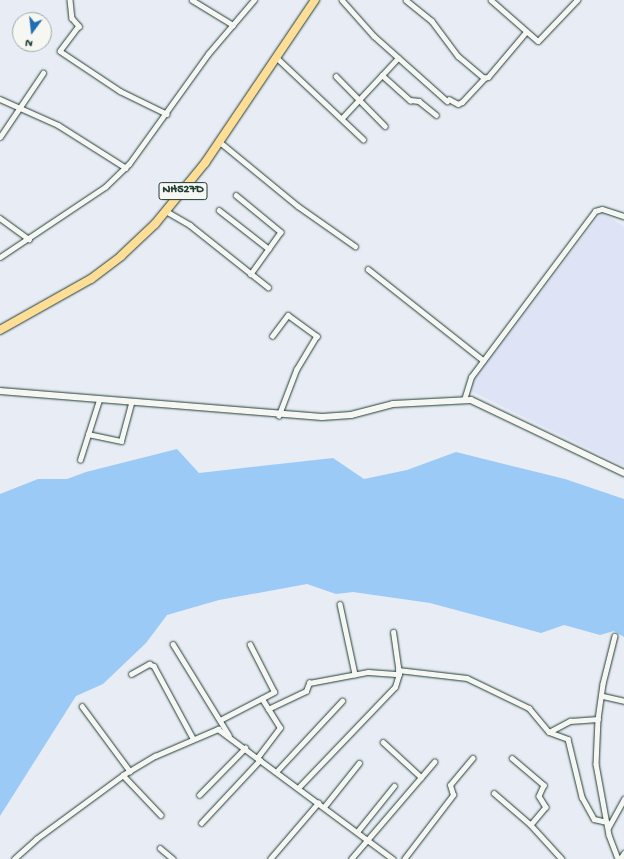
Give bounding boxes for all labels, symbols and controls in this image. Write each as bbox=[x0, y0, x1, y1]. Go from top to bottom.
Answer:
north arrow bbox=[12, 12, 52, 52]
text: N bbox=[24, 36, 34, 49]
road number: NH527D bbox=[158, 181, 208, 201]

